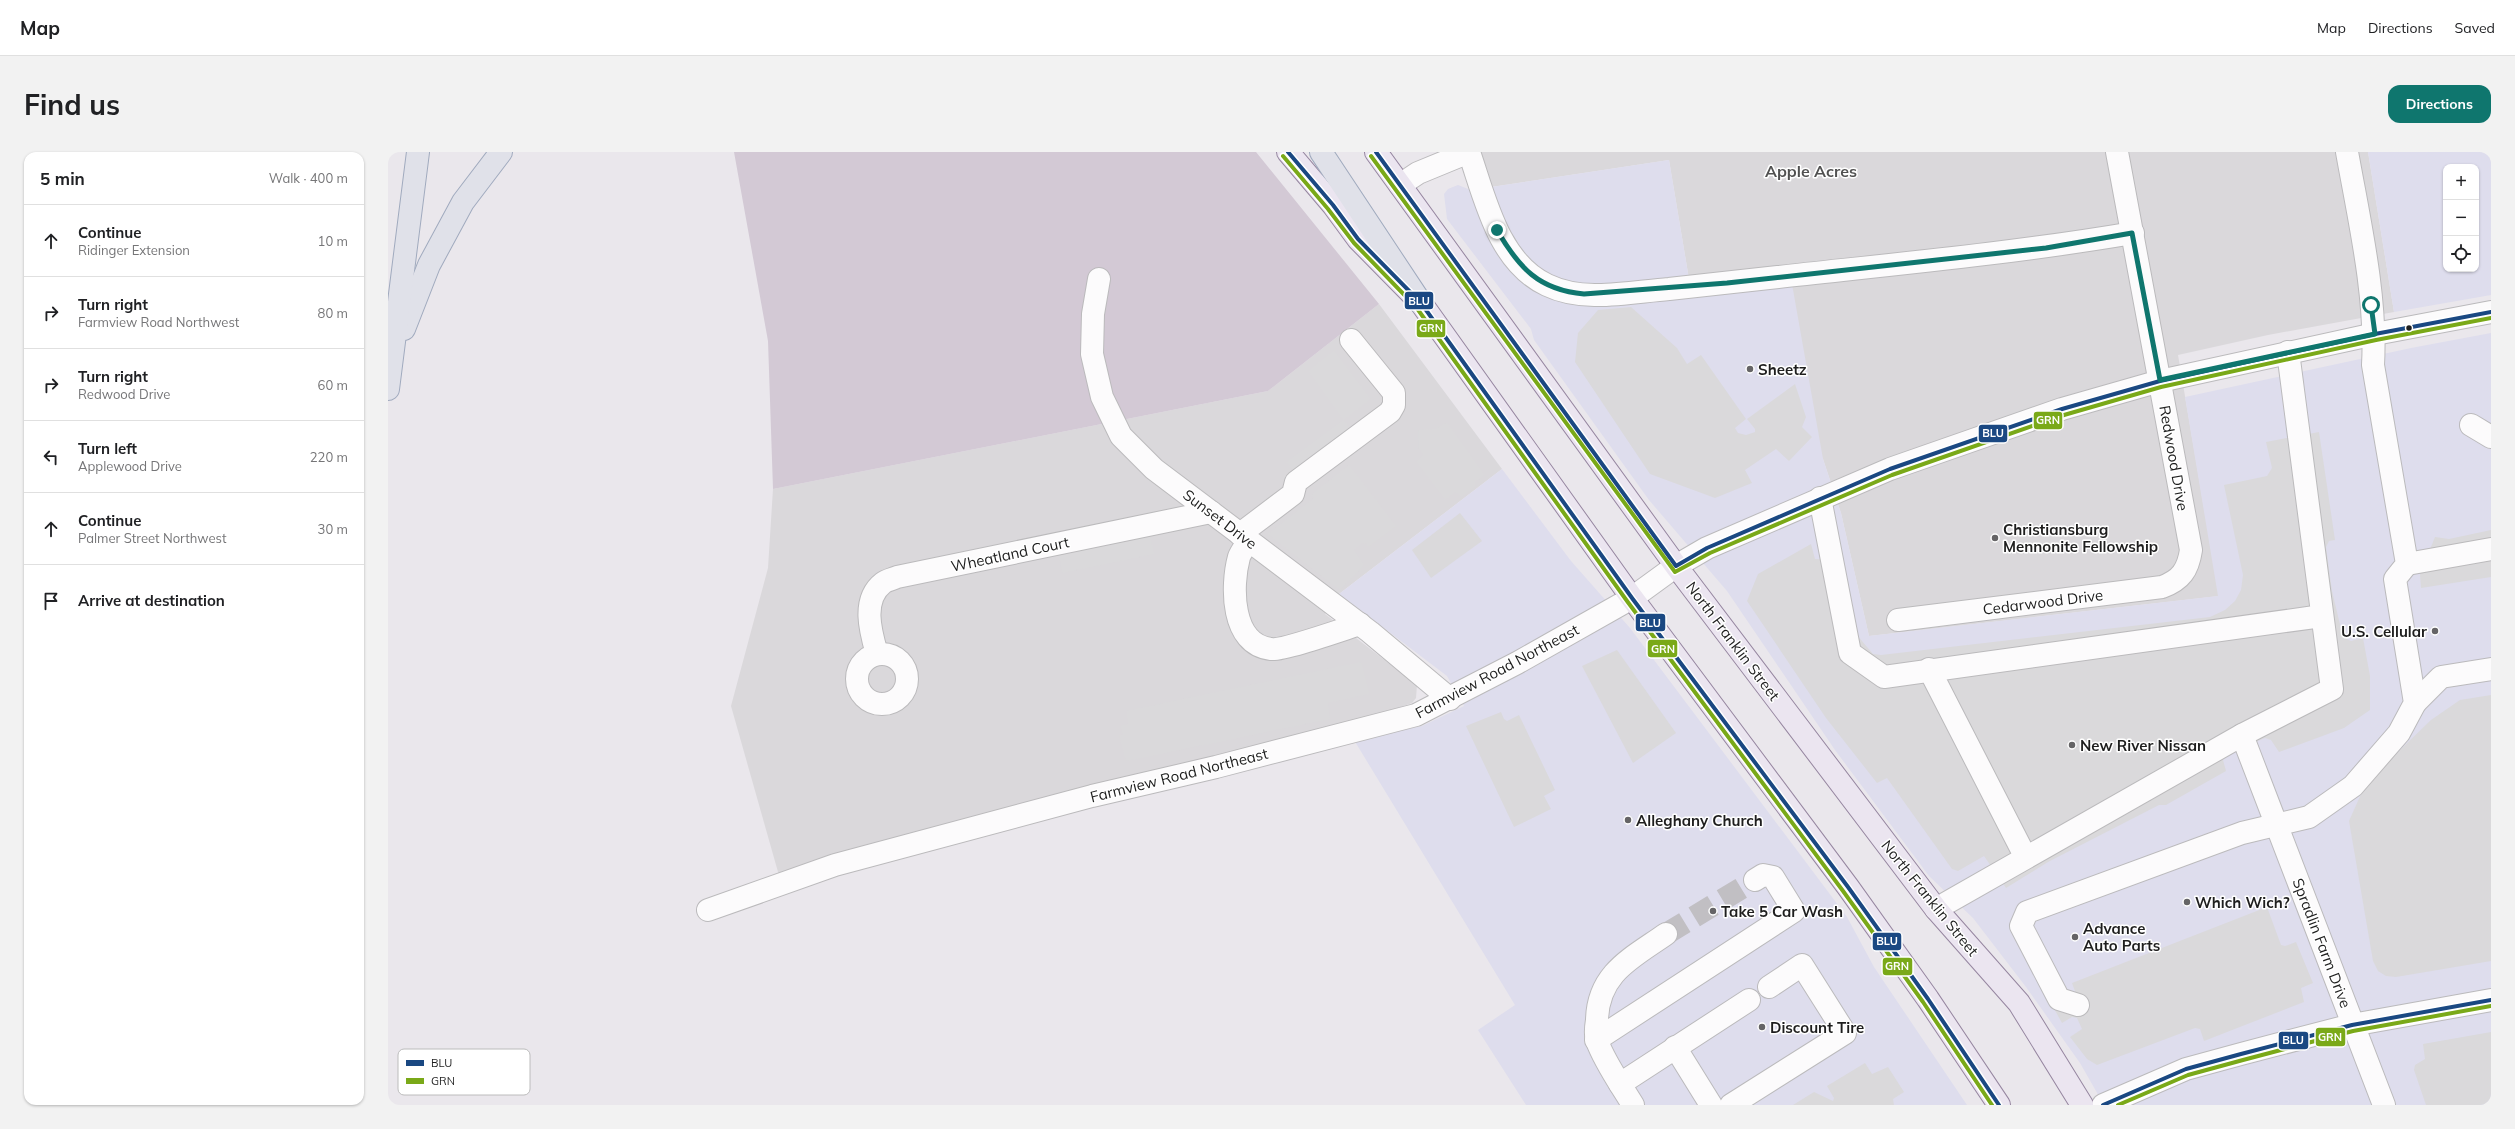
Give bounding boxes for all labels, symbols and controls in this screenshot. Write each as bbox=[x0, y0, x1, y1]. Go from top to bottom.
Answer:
text: Map bbox=[20, 16, 60, 40]
text: Map bbox=[2317, 19, 2346, 37]
text: Directions bbox=[2368, 19, 2433, 37]
text: Saved bbox=[2455, 19, 2495, 37]
button: Directions bbox=[2388, 85, 2491, 123]
text: Find us bbox=[24, 87, 120, 122]
district label: Apple Acres bbox=[1765, 161, 1857, 181]
map controls bbox=[2443, 164, 2479, 272]
button: + bbox=[2443, 164, 2479, 200]
text: 5 min bbox=[40, 168, 85, 189]
text: Walk · 400 m bbox=[269, 170, 348, 186]
button: − bbox=[2443, 200, 2479, 236]
route end bbox=[1488, 221, 1506, 239]
text: Continue bbox=[78, 223, 141, 242]
icon: ahead bbox=[40, 230, 62, 252]
text: 10 m bbox=[318, 233, 348, 249]
button: locate bbox=[2443, 236, 2479, 272]
text: Ridinger Extension bbox=[78, 242, 190, 258]
line badge: BLU bbox=[1404, 291, 1434, 310]
text: BLU bbox=[1408, 294, 1430, 308]
text: Turn right bbox=[78, 295, 148, 314]
route start bbox=[2362, 296, 2380, 314]
icon: right bbox=[40, 302, 62, 324]
text: 80 m bbox=[318, 305, 348, 321]
text: Farmview Road Northwest bbox=[78, 314, 239, 330]
line badge: GRN bbox=[1416, 319, 1446, 338]
text: GRN bbox=[1419, 321, 1443, 335]
unlabelled marker bbox=[2404, 323, 2414, 333]
place label: Sheetz bbox=[1758, 360, 1807, 379]
marker: Sheetz bbox=[1745, 364, 1755, 374]
text: Turn right bbox=[78, 367, 148, 386]
icon: right bbox=[40, 374, 62, 396]
text: 60 m bbox=[318, 377, 348, 393]
text: Redwood Drive bbox=[78, 386, 170, 402]
street label: Redwood Drive bbox=[2155, 404, 2193, 512]
line badge: GRN bbox=[2033, 411, 2063, 430]
text: GRN bbox=[2036, 413, 2060, 427]
line badge: BLU bbox=[1978, 424, 2008, 443]
text: BLU bbox=[1982, 426, 2004, 440]
text: Turn left bbox=[78, 439, 137, 458]
icon: left bbox=[40, 446, 62, 468]
text: 220 m bbox=[310, 449, 348, 465]
text: Applewood Drive bbox=[78, 458, 182, 474]
street label: Sunset Drive bbox=[1179, 485, 1261, 553]
text: Continue bbox=[78, 511, 141, 530]
icon: ahead bbox=[40, 518, 62, 540]
place label: Christiansburg Mennonite Fellowship bbox=[2003, 520, 2158, 556]
text: 30 m bbox=[318, 521, 348, 537]
text: Palmer Street Northwest bbox=[78, 530, 227, 546]
street label: Wheatland Court bbox=[949, 532, 1071, 576]
marker: Christiansburg Mennonite Fellowship bbox=[1990, 533, 2000, 543]
street label: North Franklin Street bbox=[1682, 578, 1784, 704]
street label: Cedarwood Drive bbox=[1982, 585, 2104, 619]
icon: arrive bbox=[40, 590, 62, 612]
text: Arrive at destination bbox=[78, 591, 225, 610]
line badge: BLU bbox=[1635, 613, 1666, 632]
text: BLU bbox=[1639, 616, 1661, 630]
street label: Farmview Road Northeast bbox=[1412, 620, 1582, 722]
place label: U.S. Cellular bbox=[2341, 622, 2427, 641]
marker: U.S. Cellular bbox=[2430, 626, 2440, 636]
line badge: GRN bbox=[1647, 639, 1678, 658]
text: GRN bbox=[1651, 642, 1675, 656]
place label: New River Nissan bbox=[2080, 736, 2206, 755]
marker: New River Nissan bbox=[2067, 740, 2077, 750]
street label: Farmview Road Northeast bbox=[1088, 744, 1270, 806]
place label: Alleghany Church bbox=[1636, 811, 1763, 830]
marker: Alleghany Church bbox=[1623, 815, 1633, 825]
street label: North Franklin Street bbox=[1877, 836, 1983, 960]
street label: Spradlin Farm Drive bbox=[2288, 875, 2356, 1011]
place label: Which Wich? bbox=[2195, 893, 2290, 912]
marker: Which Wich? bbox=[2182, 897, 2192, 907]
place label: Take 5 Car Wash bbox=[1721, 902, 1843, 921]
marker: Take 5 Car Wash bbox=[1708, 906, 1718, 916]
place label: Advance Auto Parts bbox=[2083, 919, 2160, 955]
line badge: BLU bbox=[1872, 932, 1902, 951]
marker: Advance Auto Parts bbox=[2070, 932, 2080, 942]
text: BLU bbox=[1876, 934, 1898, 948]
line badge: GRN bbox=[1882, 957, 1913, 976]
text: GRN bbox=[1885, 959, 1909, 973]
place label: Discount Tire bbox=[1770, 1018, 1864, 1037]
marker: Discount Tire bbox=[1757, 1022, 1767, 1032]
line badge: GRN bbox=[2315, 1027, 2346, 1047]
text: GRN bbox=[2318, 1030, 2342, 1044]
line badge: BLU bbox=[2278, 1031, 2309, 1050]
text: BLU bbox=[2282, 1033, 2304, 1047]
legend bbox=[398, 1049, 530, 1095]
text: BLU bbox=[431, 1056, 452, 1070]
text: GRN bbox=[431, 1074, 455, 1088]

